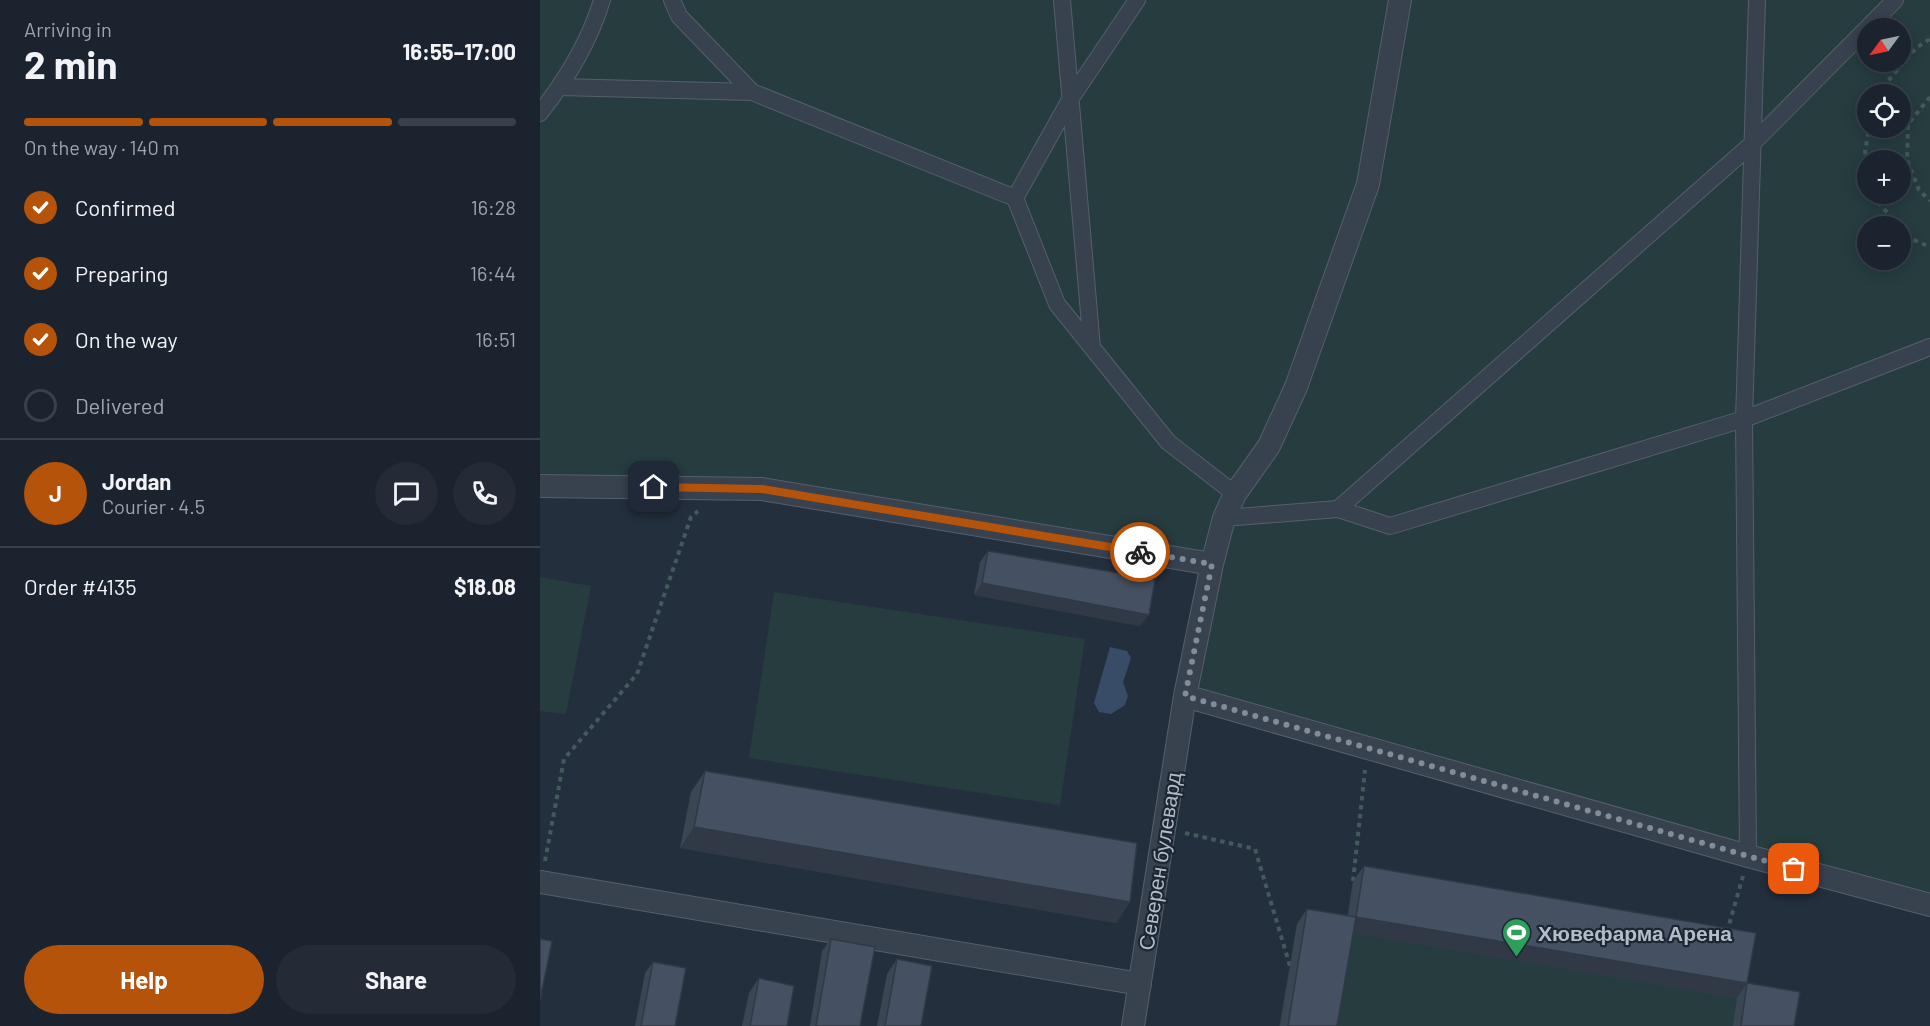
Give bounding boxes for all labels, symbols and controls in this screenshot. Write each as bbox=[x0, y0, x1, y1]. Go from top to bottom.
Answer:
text: Arriving in bbox=[24, 17, 112, 41]
north arrow bbox=[1857, 18, 1911, 72]
map controls bbox=[1857, 18, 1911, 270]
text: 16:55–17:00 bbox=[402, 38, 516, 64]
text: 2 min bbox=[24, 40, 117, 87]
button: locate bbox=[1857, 84, 1911, 138]
text: On the way · 140 m bbox=[24, 135, 179, 159]
button: + bbox=[1857, 150, 1911, 204]
icon: check bbox=[24, 191, 57, 224]
text: Confirmed bbox=[75, 194, 175, 220]
text: 16:28 bbox=[471, 195, 516, 219]
button: − bbox=[1857, 216, 1911, 270]
icon: check bbox=[24, 257, 57, 290]
text: Preparing bbox=[75, 260, 168, 286]
text: 16:44 bbox=[470, 261, 516, 285]
icon: check bbox=[24, 323, 57, 356]
text: On the way bbox=[75, 326, 178, 352]
text: 16:51 bbox=[475, 327, 516, 351]
text: Delivered bbox=[75, 392, 164, 418]
pin bbox=[628, 461, 679, 512]
button: chat bbox=[375, 462, 438, 525]
button: phone bbox=[453, 462, 516, 525]
text: Jordan bbox=[102, 468, 171, 494]
icon: home bbox=[637, 470, 670, 503]
text: J bbox=[49, 480, 62, 506]
text: Courier · 4.5 bbox=[102, 494, 205, 518]
courier bbox=[1110, 522, 1170, 582]
icon: bike bbox=[1124, 536, 1157, 569]
text: Order #4135 bbox=[24, 573, 137, 599]
text: $18.08 bbox=[454, 573, 516, 599]
street label: Северен булевард bbox=[1133, 770, 1185, 952]
pin bbox=[1768, 843, 1819, 894]
icon: bag bbox=[1777, 852, 1810, 885]
sports icon: Хювефарма Арена bbox=[1501, 916, 1533, 958]
place label: Хювефарма Арена bbox=[1538, 920, 1732, 945]
button: Help bbox=[24, 945, 264, 1014]
button: Share bbox=[276, 945, 516, 1014]

